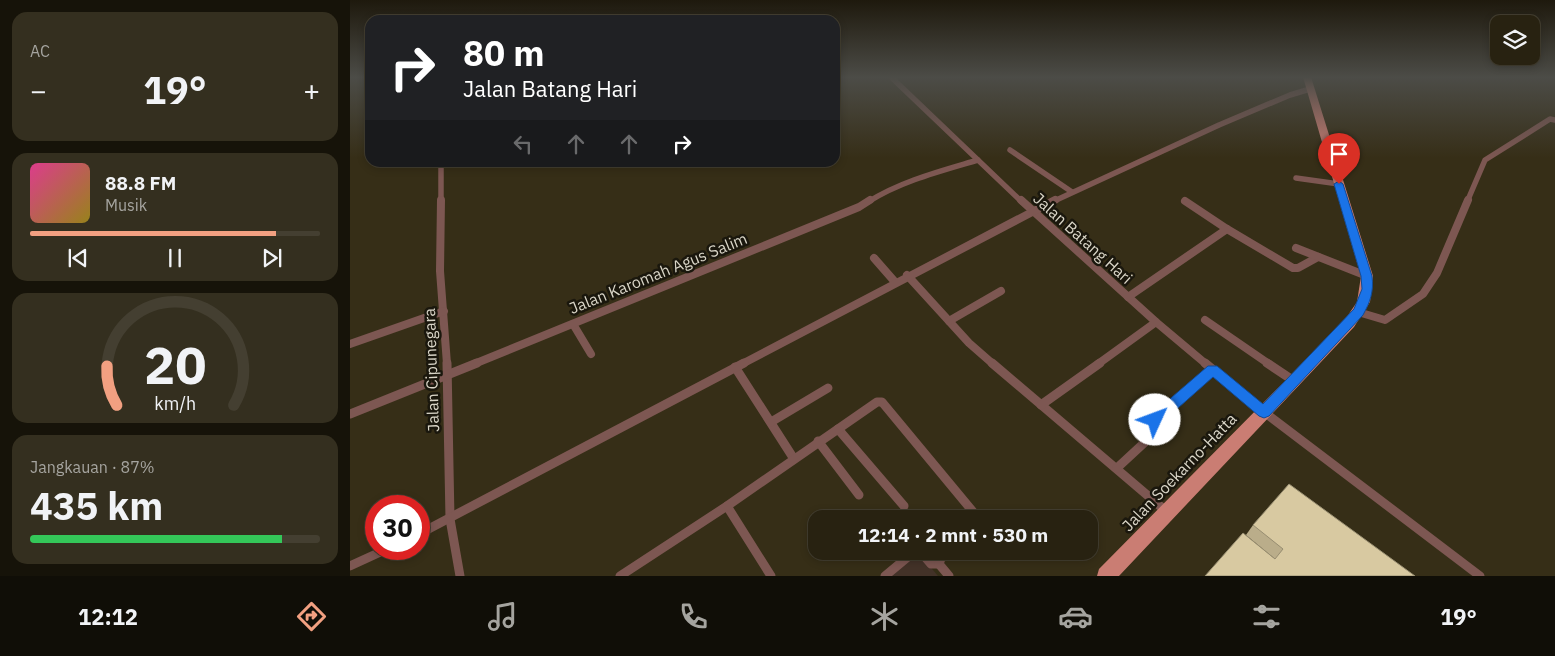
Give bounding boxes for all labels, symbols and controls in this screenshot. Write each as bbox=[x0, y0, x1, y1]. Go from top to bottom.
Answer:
map controls bbox=[1490, 15, 1540, 65]
button: layers bbox=[1490, 15, 1540, 65]
text: 80 m bbox=[463, 30, 545, 76]
icon: right bbox=[380, 35, 445, 100]
text: AC bbox=[30, 41, 50, 61]
text: 19° bbox=[143, 65, 207, 114]
text: − bbox=[30, 72, 47, 109]
text: + bbox=[303, 72, 320, 109]
text: Jalan Batang Hari bbox=[463, 74, 637, 103]
icon: left bbox=[509, 130, 537, 158]
icon: ahead bbox=[562, 130, 590, 158]
icon: ahead bbox=[615, 130, 643, 158]
icon: right bbox=[668, 130, 696, 158]
pin bbox=[1318, 133, 1360, 184]
icon: arrive bbox=[1325, 140, 1353, 168]
text: 88.8 FM bbox=[105, 171, 176, 195]
street label: Jalan Batang Hari bbox=[1029, 188, 1137, 288]
text: Musik bbox=[105, 195, 147, 215]
street label: Jalan Karomah Agus Salim bbox=[566, 228, 750, 318]
icon: previous bbox=[64, 244, 92, 272]
icon: pause bbox=[161, 244, 189, 272]
icon: next bbox=[258, 244, 286, 272]
street label: Jalan Cipunegara bbox=[419, 307, 443, 432]
text: 20 bbox=[144, 331, 206, 398]
text: km/h bbox=[154, 392, 196, 415]
position arrow bbox=[1128, 393, 1180, 445]
street label: Jalan Soekarno-Hatta bbox=[1117, 408, 1241, 535]
text: Jangkauan · 87% bbox=[30, 457, 155, 477]
text: 435 km bbox=[30, 481, 163, 530]
speed limit sign: 30 bbox=[365, 495, 430, 560]
text: 12:14 · 2 mnt · 530 m bbox=[858, 523, 1048, 547]
icon: directions bbox=[294, 599, 329, 634]
icon: music bbox=[485, 599, 520, 634]
icon: phone bbox=[676, 599, 711, 634]
icon: climate bbox=[867, 599, 902, 634]
icon: car bbox=[1058, 599, 1093, 634]
icon: filters bbox=[1249, 599, 1284, 634]
text: 12:12 bbox=[78, 602, 138, 631]
text: 19° bbox=[1440, 602, 1477, 631]

